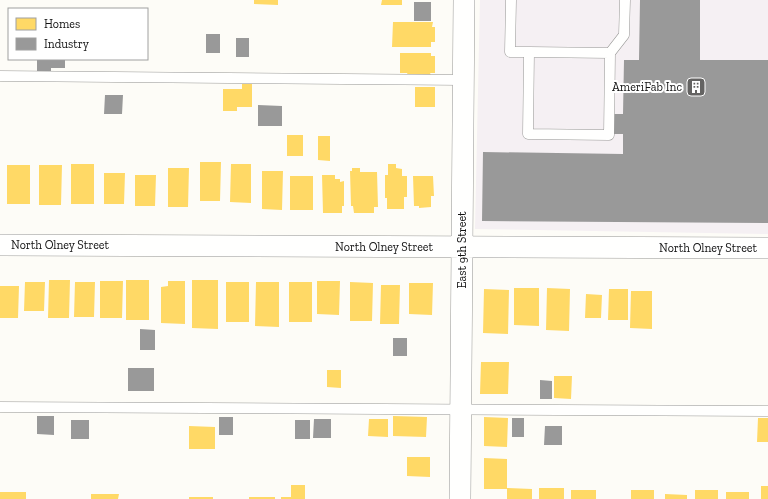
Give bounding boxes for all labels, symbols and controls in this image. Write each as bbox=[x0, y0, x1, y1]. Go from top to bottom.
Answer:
legend bbox=[8, 8, 148, 60]
text: Homes bbox=[44, 17, 80, 31]
text: Industry bbox=[44, 37, 90, 51]
building icon: AmeriFab Inc bbox=[685, 76, 707, 98]
place label: AmeriFab Inc bbox=[612, 80, 682, 94]
street label: East 9th Street bbox=[455, 211, 469, 289]
street label: North Olney Street bbox=[11, 238, 109, 252]
street label: North Olney Street bbox=[335, 240, 433, 254]
street label: North Olney Street bbox=[659, 241, 757, 255]

